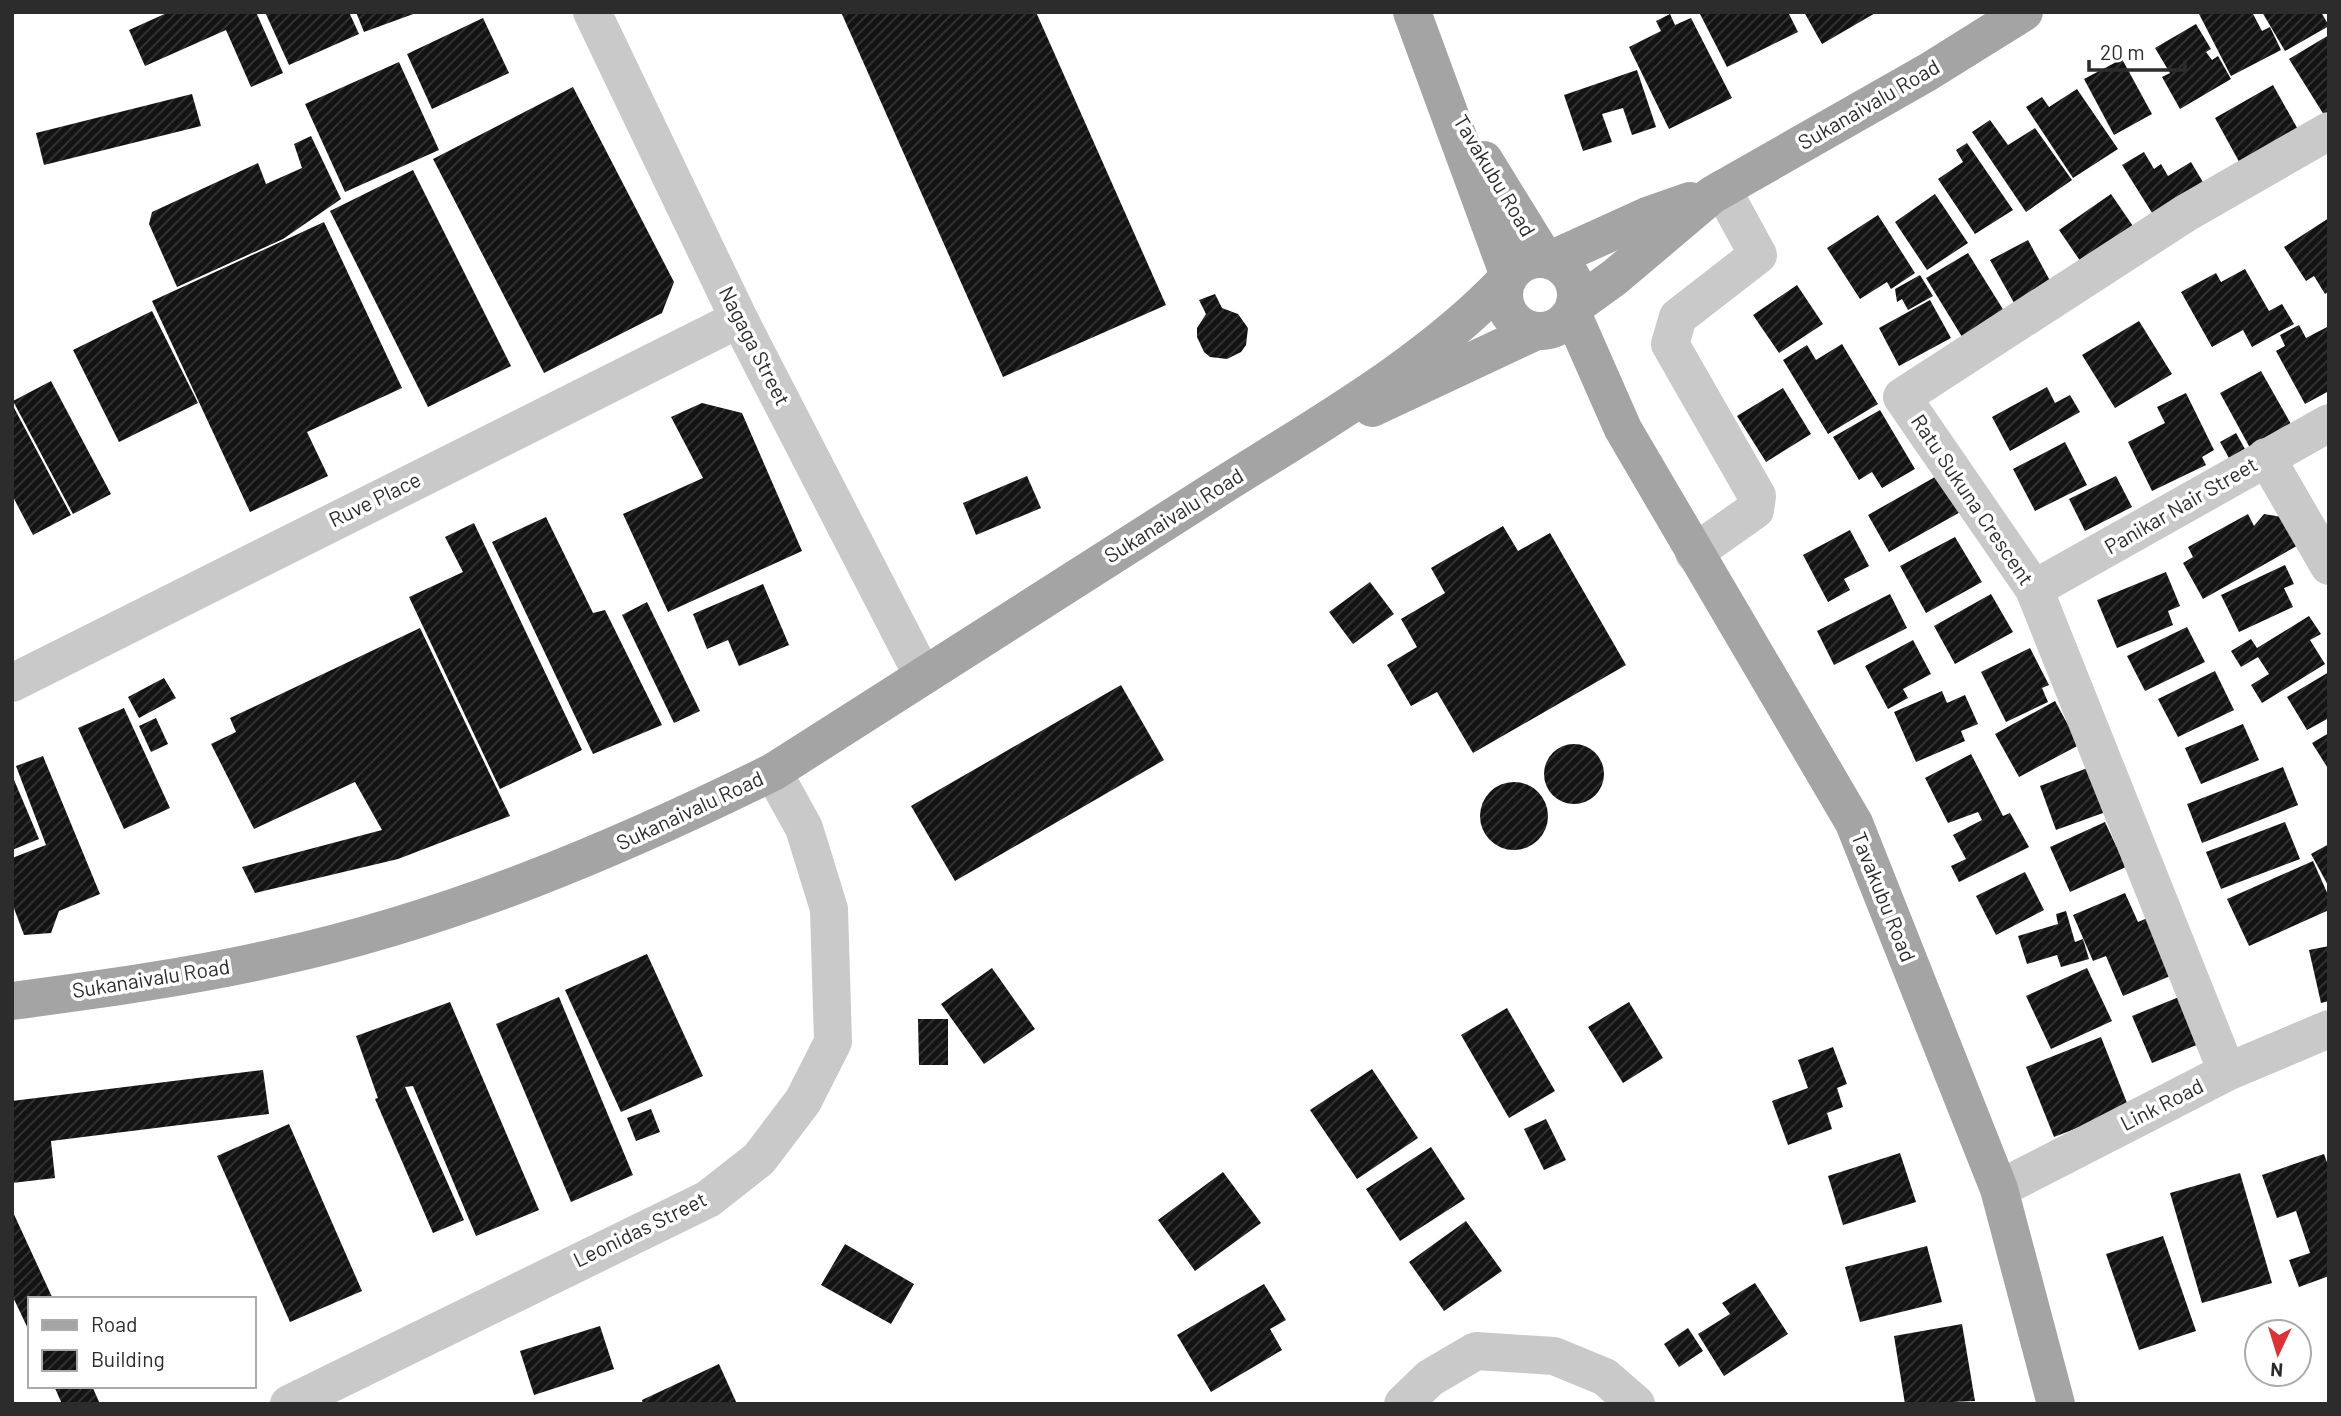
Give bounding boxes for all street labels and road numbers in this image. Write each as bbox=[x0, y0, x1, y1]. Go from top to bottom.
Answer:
street label: Sukanaivalu Road bbox=[1793, 53, 1943, 154]
street label: Tavakubu Road bbox=[1449, 110, 1541, 241]
street label: Nagaga Street bbox=[715, 282, 796, 409]
street label: Ratu Sukuna Crescent bbox=[1907, 409, 2040, 589]
street label: Panikar Nair Street bbox=[2099, 451, 2261, 559]
street label: Sukanaivalu Road bbox=[1099, 462, 1247, 568]
street label: Ruve Place bbox=[324, 466, 424, 532]
street label: Sukanaivalu Road bbox=[612, 765, 767, 855]
street label: Tavakubu Road bbox=[1847, 828, 1922, 965]
street label: Sukanaivalu Road bbox=[70, 953, 231, 1002]
street label: Link Road bbox=[2116, 1072, 2207, 1135]
street label: Leonidas Street bbox=[569, 1186, 710, 1272]

